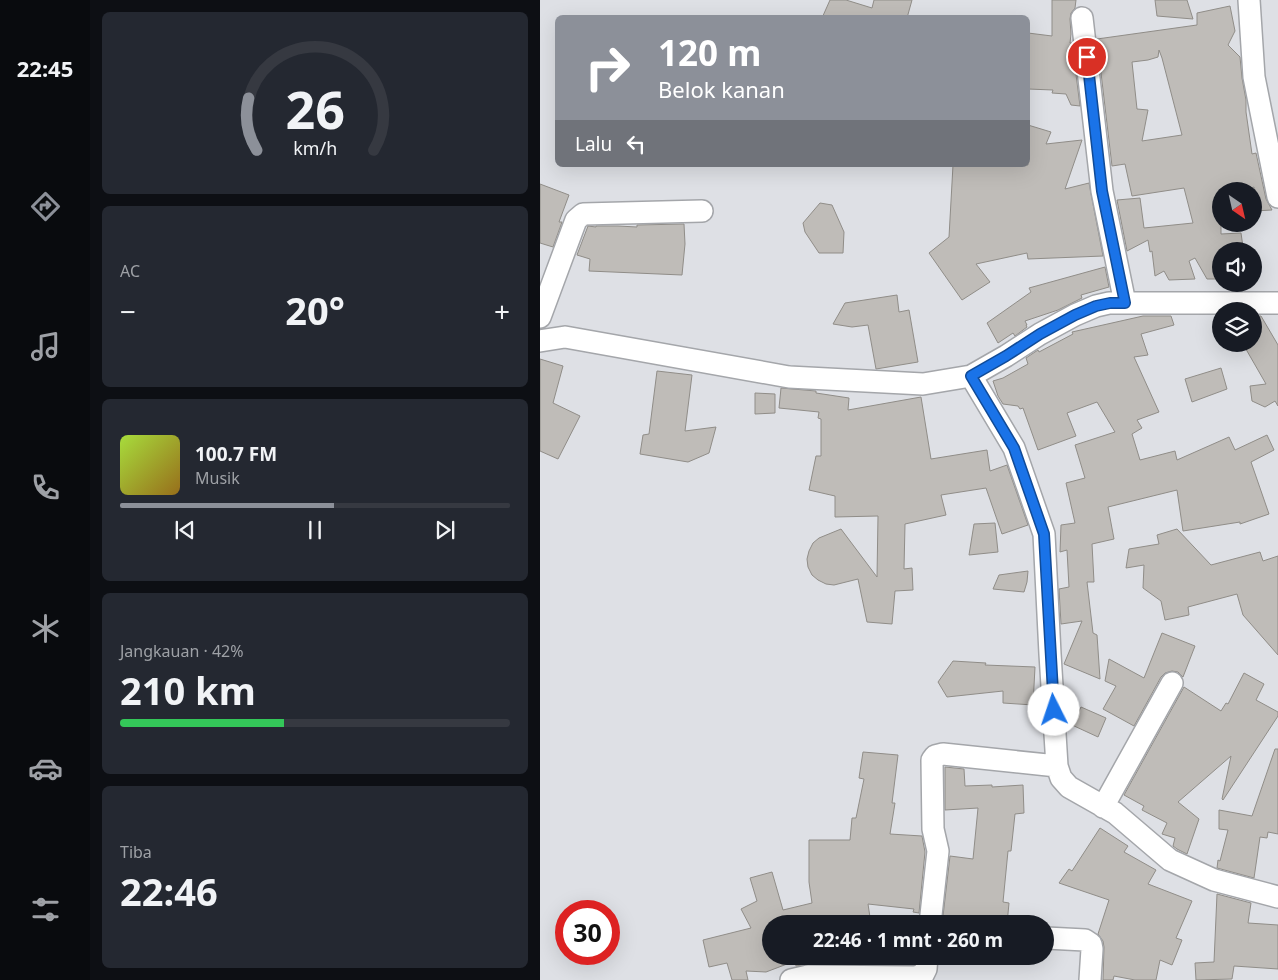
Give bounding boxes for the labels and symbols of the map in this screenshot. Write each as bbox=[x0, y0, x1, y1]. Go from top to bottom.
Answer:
pin bbox=[1066, 36, 1108, 78]
north arrow bbox=[1212, 182, 1262, 232]
position arrow bbox=[1027, 683, 1079, 735]
speed limit sign: 30 bbox=[555, 900, 620, 965]

